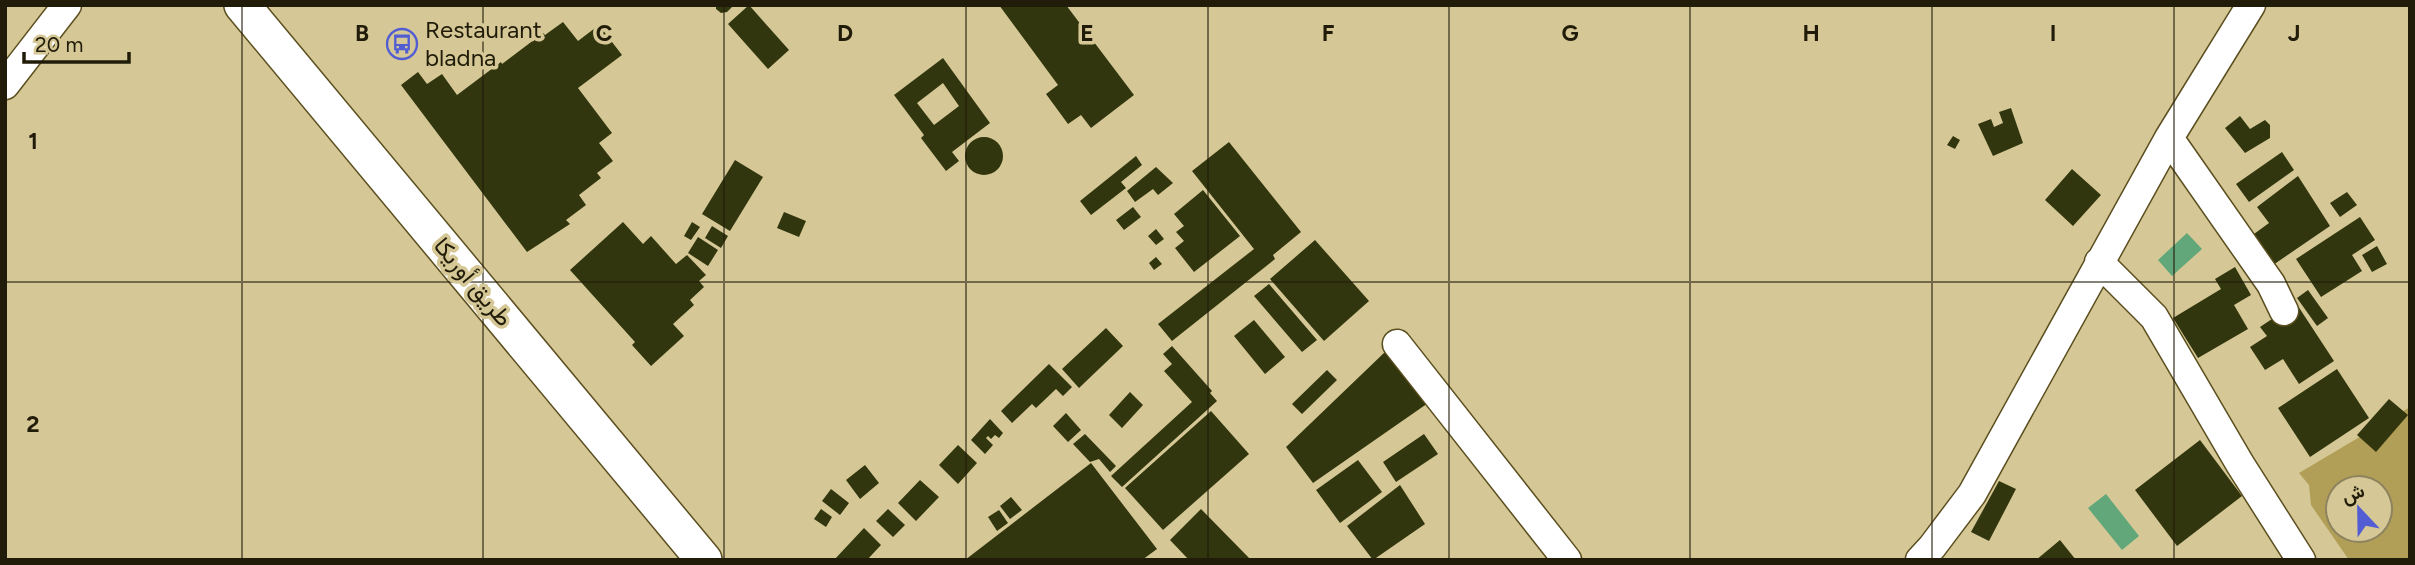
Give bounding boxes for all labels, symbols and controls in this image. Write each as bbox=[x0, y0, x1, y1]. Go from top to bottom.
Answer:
place label: Restaurant bladna bbox=[425, 15, 542, 72]
text: B bbox=[355, 19, 369, 47]
text: C bbox=[596, 19, 613, 47]
text: D bbox=[837, 19, 853, 47]
text: E bbox=[1080, 19, 1094, 47]
text: F bbox=[1322, 19, 1335, 47]
text: G bbox=[1561, 19, 1579, 47]
text: H bbox=[1802, 19, 1820, 47]
text: I bbox=[2050, 19, 2056, 47]
text: J bbox=[2288, 19, 2300, 47]
scale bar bbox=[24, 21, 130, 65]
bus stop icon: Restaurant bladna bbox=[385, 27, 419, 61]
text: 20 m bbox=[35, 32, 83, 57]
text: 1 bbox=[28, 127, 38, 155]
street label: طريق أوريكا bbox=[427, 231, 519, 333]
text: 2 bbox=[26, 410, 40, 438]
north arrow bbox=[2324, 474, 2394, 544]
text: ش bbox=[2338, 479, 2368, 509]

